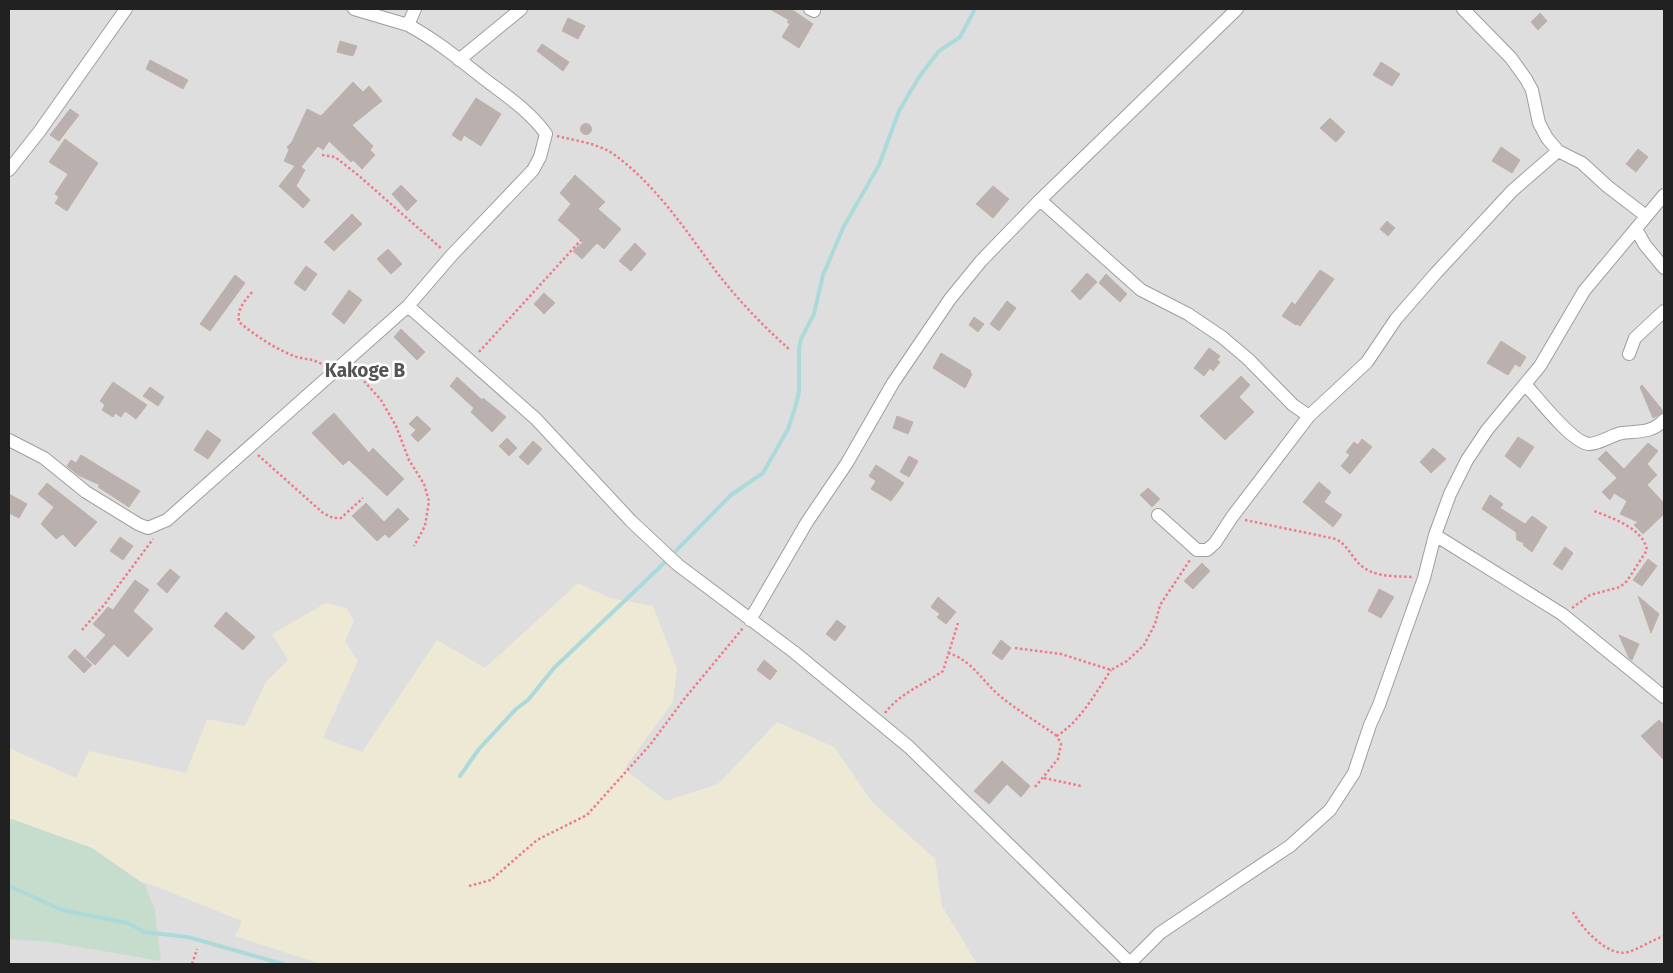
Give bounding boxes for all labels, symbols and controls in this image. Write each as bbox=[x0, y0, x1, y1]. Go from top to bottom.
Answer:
district label: Kakoge B bbox=[325, 359, 405, 382]

